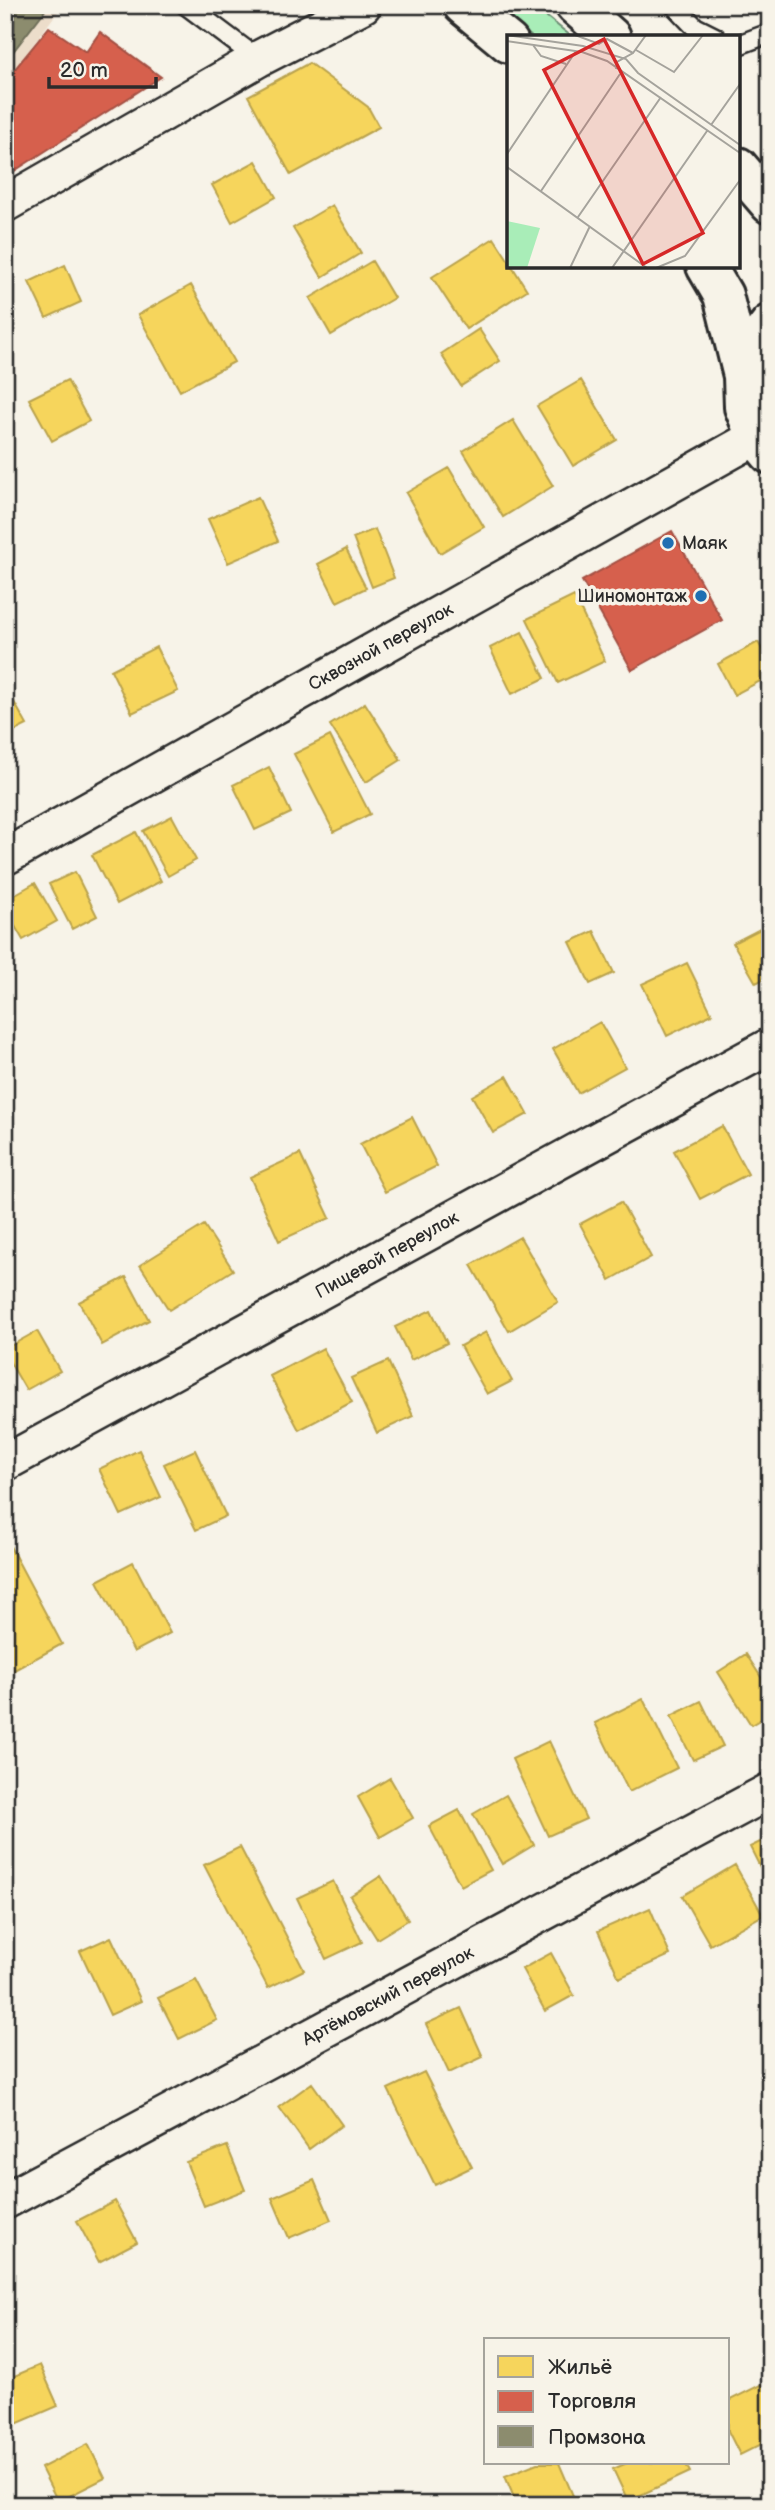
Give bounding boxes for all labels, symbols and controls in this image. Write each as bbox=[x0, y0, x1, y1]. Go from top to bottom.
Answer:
inset map bbox=[507, 35, 740, 268]
scale bar bbox=[49, 46, 156, 90]
text: 20 m bbox=[60, 58, 108, 83]
place label: Маяк bbox=[682, 533, 728, 554]
marker: Маяк bbox=[660, 535, 676, 551]
place label: Шиномонтаж bbox=[577, 586, 687, 607]
marker: Шиномонтаж bbox=[693, 588, 709, 604]
street label: Сквозной переулок bbox=[305, 598, 457, 695]
street label: Пищевой переулок bbox=[312, 1207, 463, 1303]
street label: Артёмовский переулок bbox=[298, 1942, 478, 2051]
legend bbox=[484, 2338, 730, 2464]
text: Жильё bbox=[548, 2355, 612, 2380]
text: Торговля bbox=[548, 2389, 636, 2414]
text: Промзона bbox=[548, 2425, 646, 2450]

